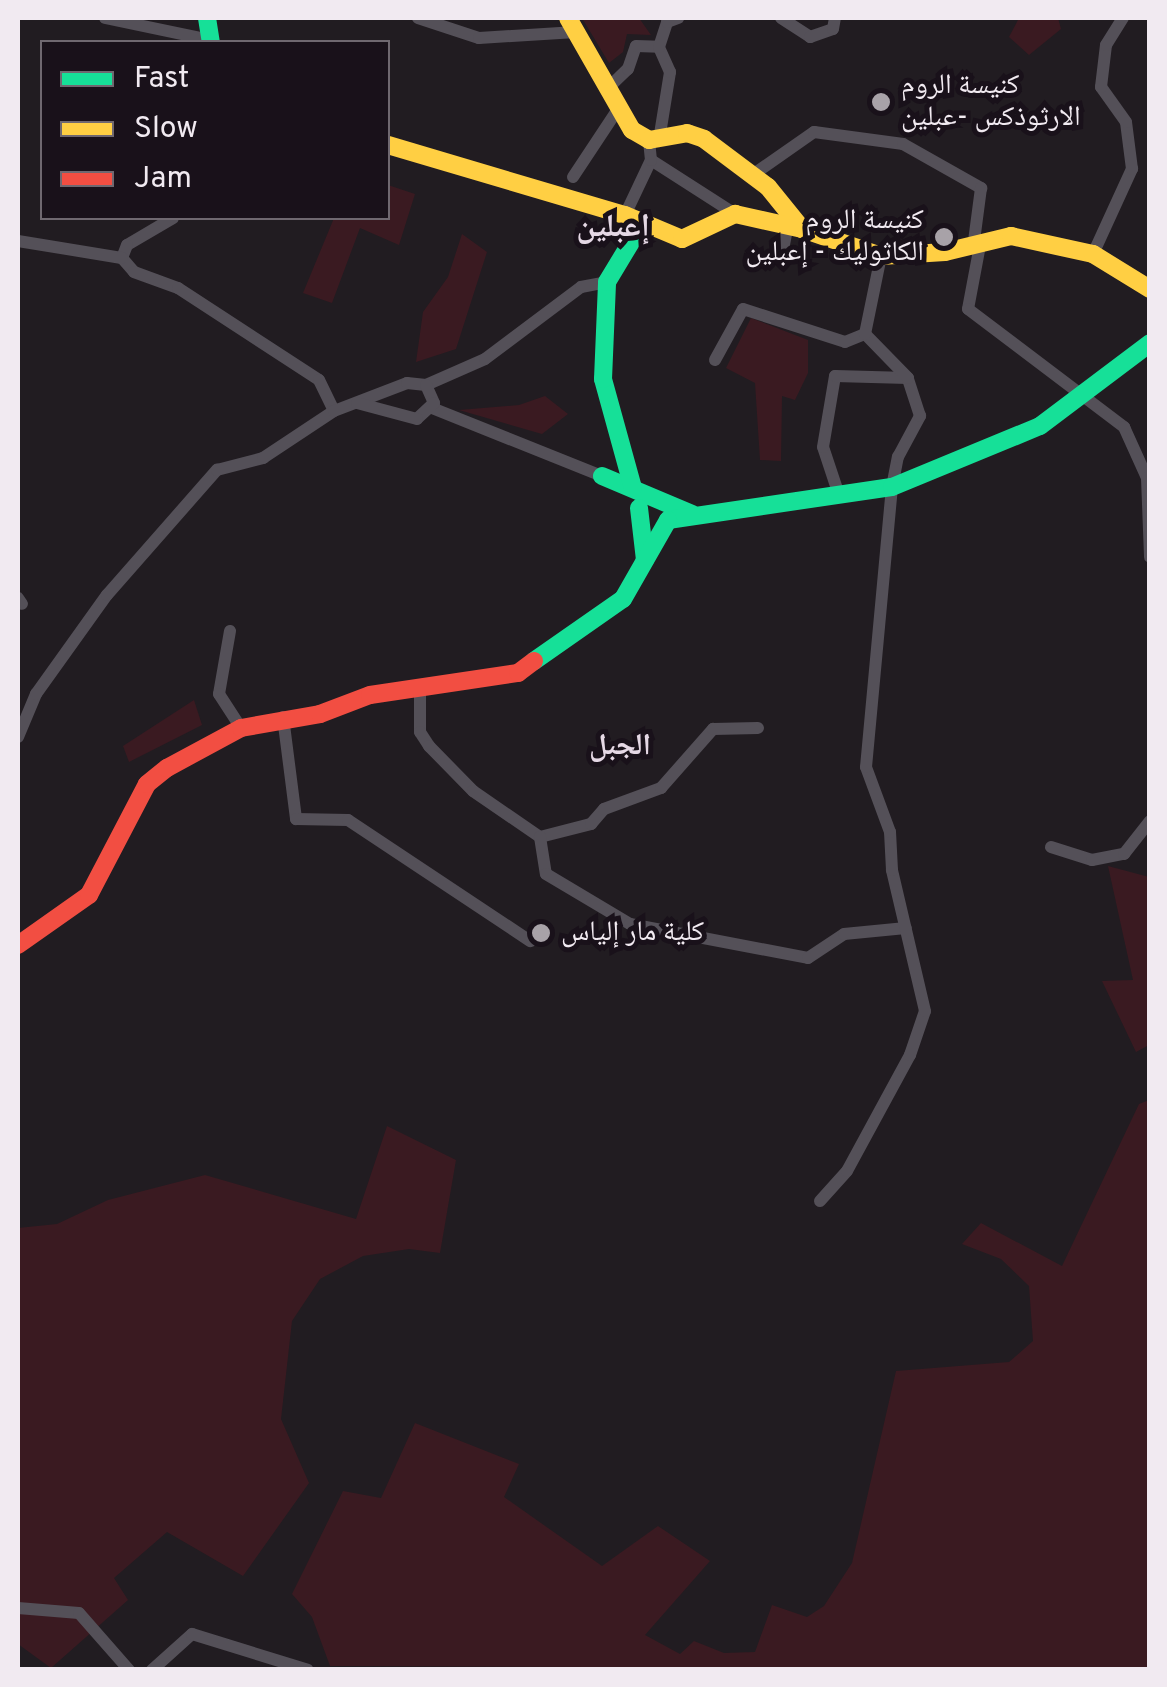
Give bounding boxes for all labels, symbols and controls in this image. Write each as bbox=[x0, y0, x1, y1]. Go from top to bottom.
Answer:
legend bbox=[40, 40, 390, 220]
text: Fast bbox=[134, 61, 189, 98]
place label: كنيسة الروم الارثوذكس -عبلين bbox=[901, 69, 1081, 135]
marker: كنيسة الروم الارثوذكس -عبلين bbox=[870, 91, 892, 113]
text: Slow bbox=[134, 111, 198, 148]
text: Jam bbox=[134, 161, 192, 198]
place label: كنيسة الروم الكاثوليك - إعبلين bbox=[746, 204, 924, 270]
district label: إعبلين bbox=[576, 209, 650, 247]
marker: كنيسة الروم الكاثوليك - إعبلين bbox=[933, 226, 955, 248]
district label: الجبل bbox=[589, 729, 651, 765]
place label: كلية مار إلياس bbox=[561, 916, 704, 950]
marker: كلية مار إلياس bbox=[530, 922, 552, 944]

